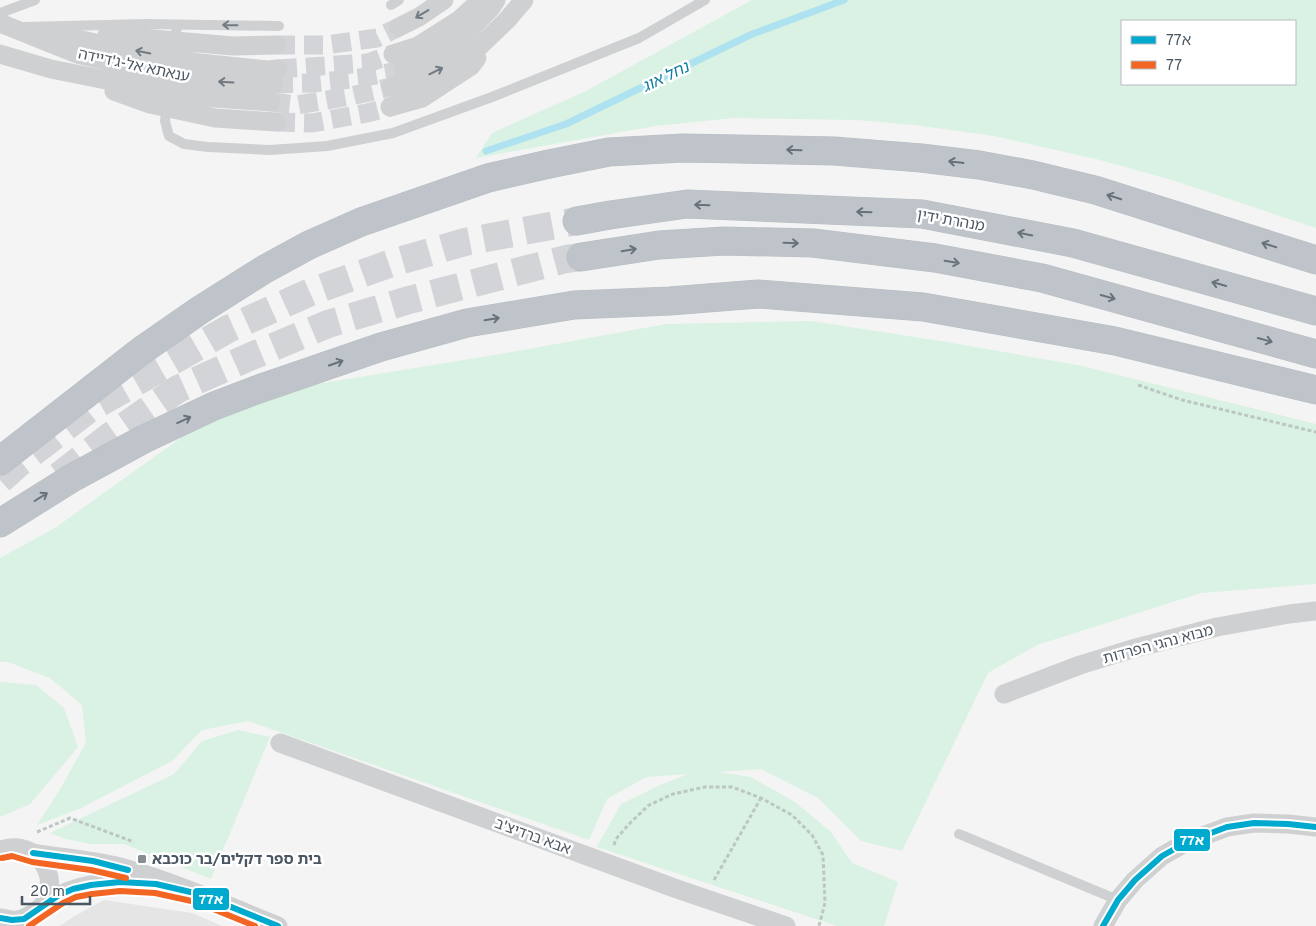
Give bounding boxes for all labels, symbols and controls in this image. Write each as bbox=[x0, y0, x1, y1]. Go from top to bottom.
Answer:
one-way arrow bbox=[415, 9, 429, 20]
one-way arrow bbox=[222, 20, 238, 30]
legend bbox=[1121, 20, 1296, 85]
text: 77א bbox=[1166, 32, 1191, 51]
street label: ענאתא אל-ג'דיידה bbox=[76, 45, 191, 88]
one-way arrow bbox=[135, 47, 151, 57]
text: 77 bbox=[1166, 57, 1182, 76]
water label: נחל אוג bbox=[639, 58, 693, 98]
one-way arrow bbox=[428, 66, 443, 75]
one-way arrow bbox=[218, 78, 234, 87]
one-way arrow bbox=[786, 145, 802, 155]
one-way arrow bbox=[948, 157, 964, 167]
one-way arrow bbox=[1107, 191, 1123, 201]
one-way arrow bbox=[694, 200, 710, 210]
street label: מנהרת ידין bbox=[915, 206, 986, 237]
one-way arrow bbox=[856, 207, 872, 216]
one-way arrow bbox=[1017, 228, 1033, 238]
one-way arrow bbox=[782, 238, 798, 248]
one-way arrow bbox=[1262, 240, 1278, 250]
one-way arrow bbox=[620, 244, 636, 254]
one-way arrow bbox=[944, 257, 960, 267]
one-way arrow bbox=[1211, 278, 1227, 288]
one-way arrow bbox=[1100, 292, 1116, 302]
one-way arrow bbox=[484, 314, 500, 324]
one-way arrow bbox=[1256, 336, 1272, 345]
one-way arrow bbox=[328, 358, 343, 367]
one-way arrow bbox=[176, 415, 191, 424]
one-way arrow bbox=[34, 492, 48, 502]
street label: מבוא נהגי הפרדות bbox=[1101, 622, 1216, 669]
street label: אבא ברדיצ'ב bbox=[492, 815, 573, 860]
line badge: 77א bbox=[1173, 828, 1211, 852]
text: 77א bbox=[1180, 833, 1205, 850]
place label: בית ספר דקלים/בר כוכבא bbox=[152, 851, 322, 870]
marker: בית ספר דקלים/בר כוכבא bbox=[136, 853, 148, 865]
scale bar bbox=[22, 874, 90, 906]
text: 20 m bbox=[30, 883, 65, 902]
line badge: 77א bbox=[192, 887, 230, 911]
text: 77א bbox=[199, 892, 224, 909]

